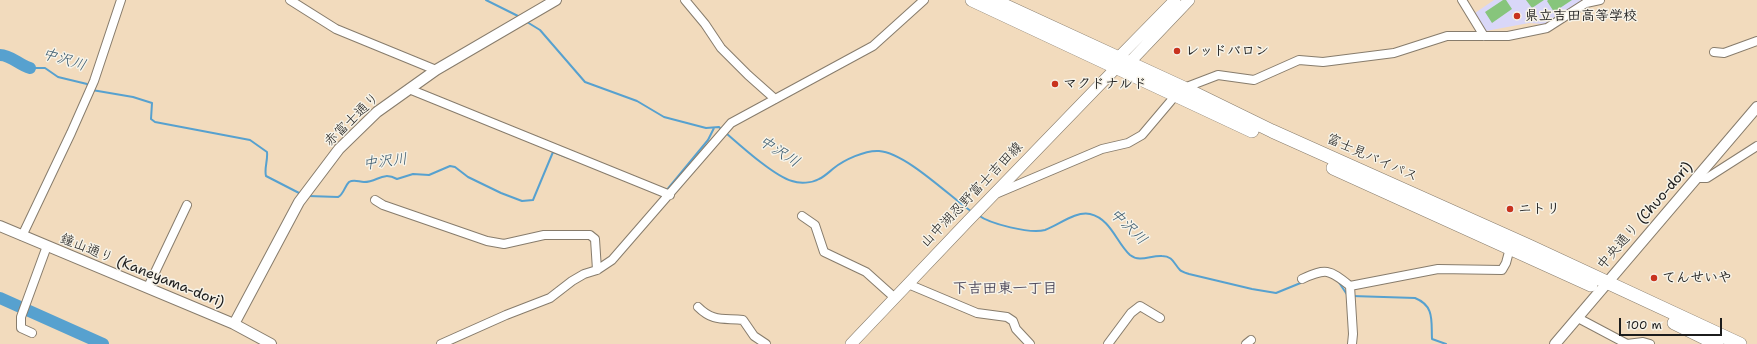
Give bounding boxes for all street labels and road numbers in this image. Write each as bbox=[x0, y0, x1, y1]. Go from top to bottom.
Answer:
street label: 赤富士通り bbox=[321, 90, 383, 150]
street label: 富士見バイパス bbox=[1324, 130, 1420, 186]
street label: 山中湖忍野富士吉田線 bbox=[917, 139, 1027, 251]
street label: 中央通り (Chuo-dori) bbox=[1594, 159, 1696, 273]
street label: 鐘山通り (Kaneyama-dori) bbox=[58, 230, 226, 312]

